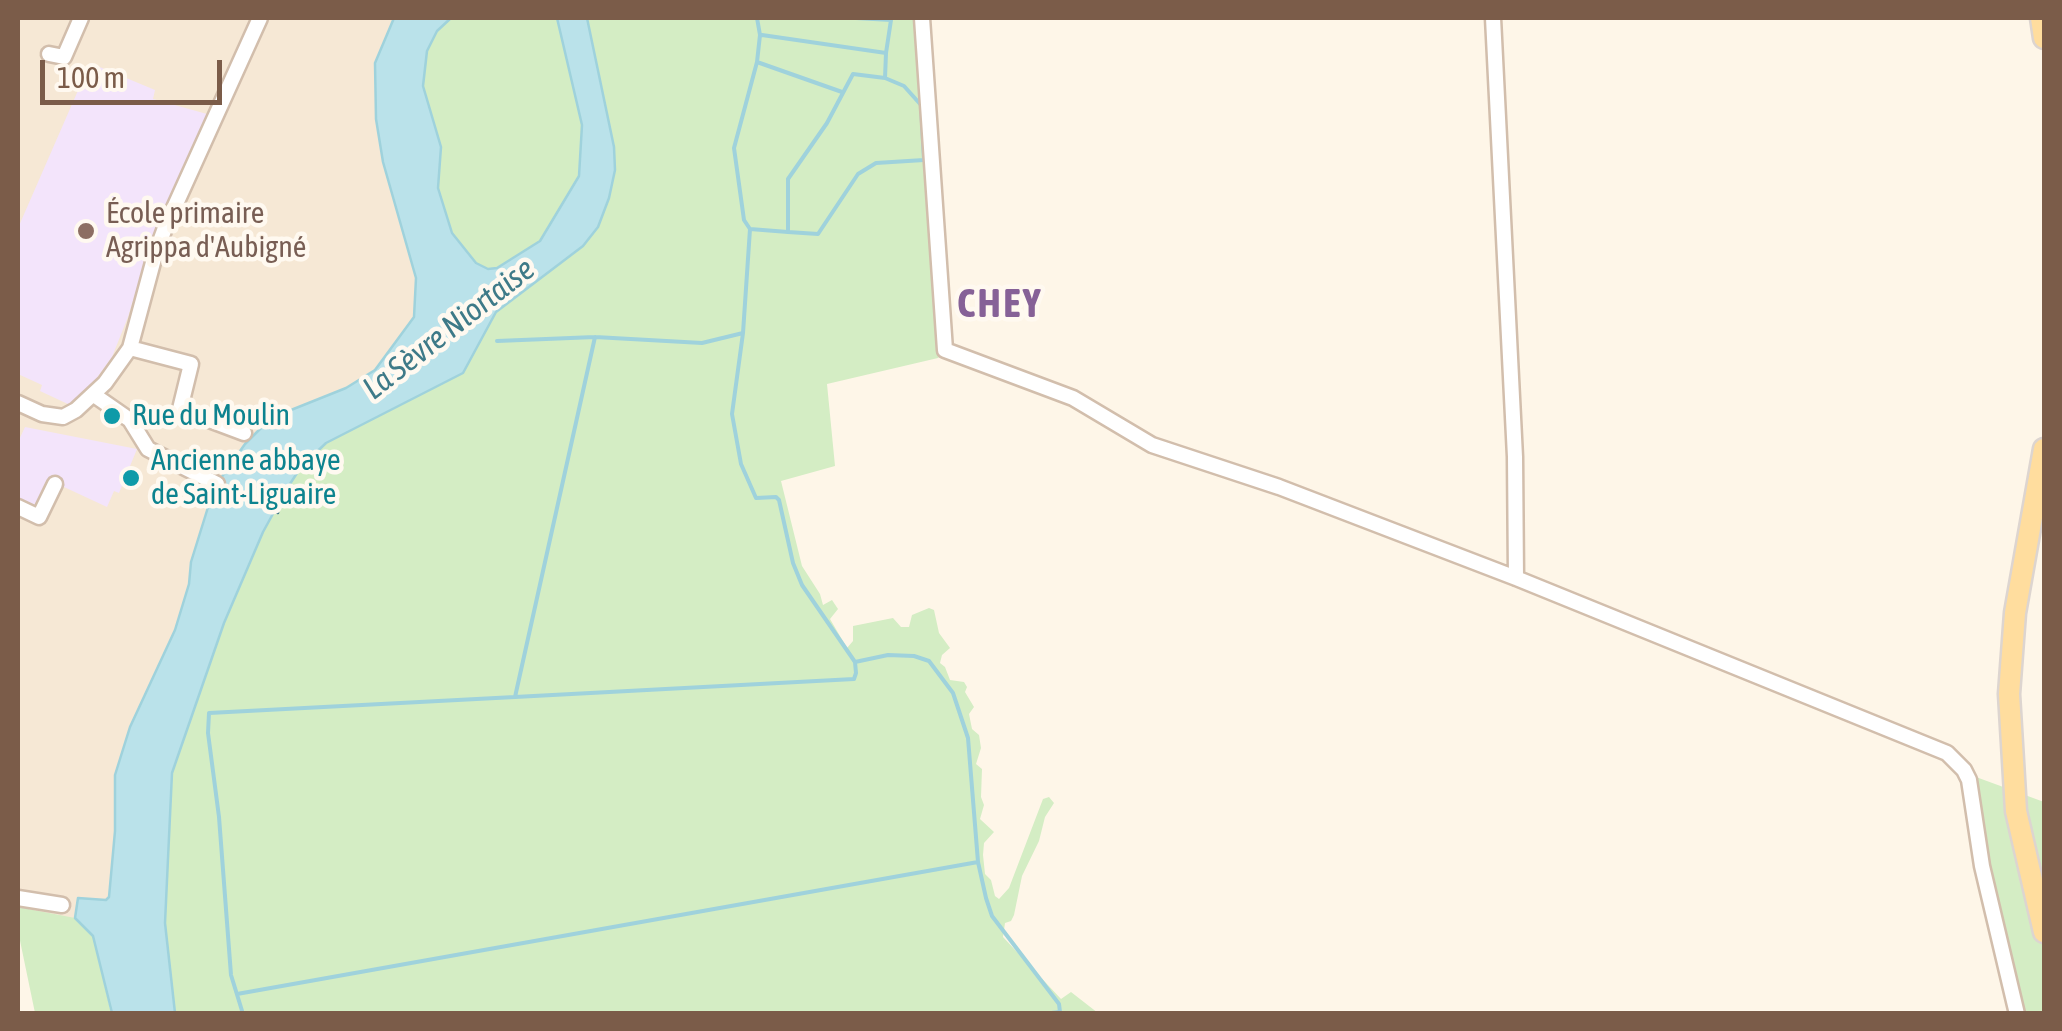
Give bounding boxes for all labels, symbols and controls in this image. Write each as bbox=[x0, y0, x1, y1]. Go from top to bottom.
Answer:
scale bar bbox=[45, 40, 228, 102]
text: 100 m bbox=[57, 60, 125, 94]
place label: École primaire Agrippa d'Aubigné bbox=[106, 196, 306, 266]
marker: École primaire Agrippa d'Aubigné bbox=[75, 220, 97, 242]
water label: La Sèvre Niortaise bbox=[356, 250, 542, 408]
district label: CHEY bbox=[957, 280, 1043, 328]
place label: Rue du Moulin bbox=[132, 398, 290, 434]
marker: Rue du Moulin bbox=[101, 405, 123, 427]
place label: Ancienne abbaye de Saint-Liguaire bbox=[151, 443, 341, 514]
marker: Ancienne abbaye de Saint-Liguaire bbox=[120, 467, 142, 489]

